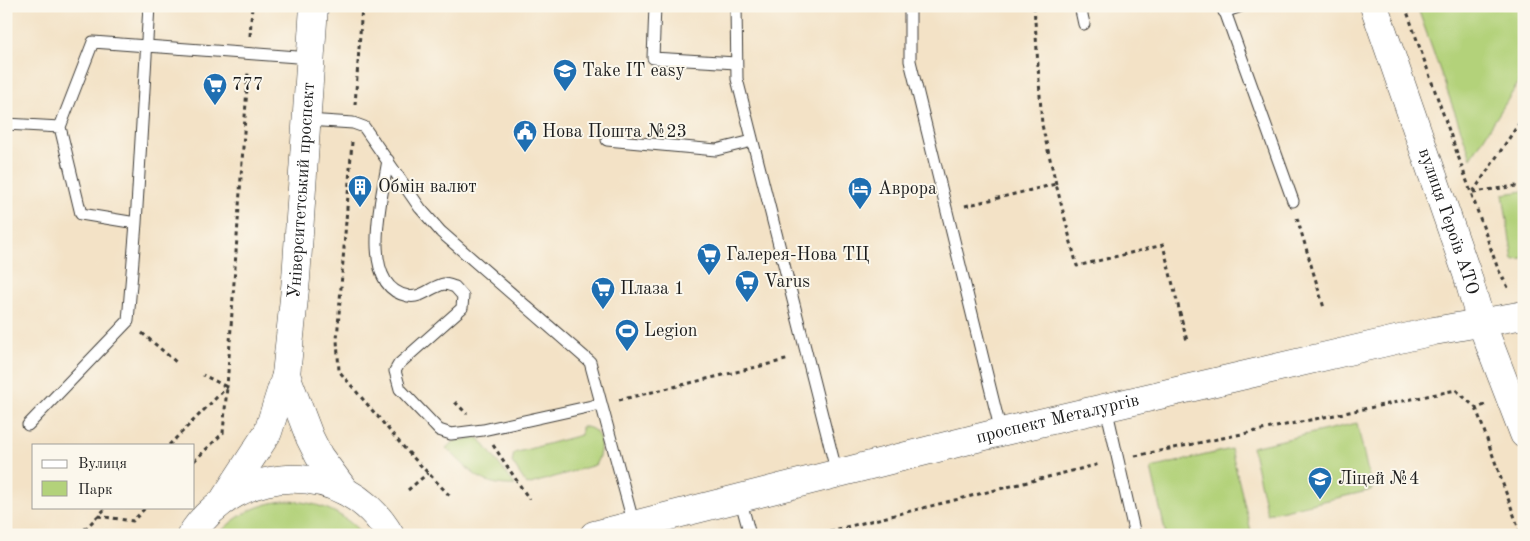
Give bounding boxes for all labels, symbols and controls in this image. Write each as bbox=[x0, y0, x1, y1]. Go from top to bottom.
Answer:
school or university icon: Take IT easy bbox=[552, 58, 578, 92]
place label: Take IT easy bbox=[582, 62, 685, 80]
supermarket icon: 777 bbox=[202, 72, 228, 106]
place label: 777 bbox=[232, 76, 263, 94]
street label: Університетський проспект bbox=[285, 82, 318, 299]
public building icon: Нова Пошта №23 bbox=[512, 119, 538, 153]
place label: Нова Пошта №23 bbox=[542, 123, 687, 141]
street label: вулиця Героїв АТО bbox=[1415, 146, 1482, 297]
building icon: Обмін валют bbox=[347, 174, 373, 208]
hotel icon: Аврора bbox=[847, 176, 873, 210]
place label: Обмін валют bbox=[378, 178, 477, 196]
place label: Аврора bbox=[878, 180, 937, 198]
supermarket icon: Галерея-Нова ТЦ bbox=[696, 242, 722, 276]
place label: Галерея-Нова ТЦ bbox=[726, 246, 870, 264]
supermarket icon: Varus bbox=[734, 269, 760, 303]
place label: Varus bbox=[764, 273, 810, 291]
supermarket icon: Плаза 1 bbox=[590, 276, 616, 310]
place label: Плаза 1 bbox=[620, 280, 684, 298]
sports icon: Legion bbox=[614, 318, 640, 352]
place label: Legion bbox=[644, 322, 698, 340]
street label: проспект Металургів bbox=[974, 391, 1141, 447]
legend bbox=[32, 444, 195, 508]
text: Вулиця bbox=[78, 457, 127, 472]
school or university icon: Ліцей №4 bbox=[1307, 466, 1333, 500]
place label: Ліцей №4 bbox=[1338, 470, 1419, 488]
text: Парк bbox=[78, 483, 113, 498]

